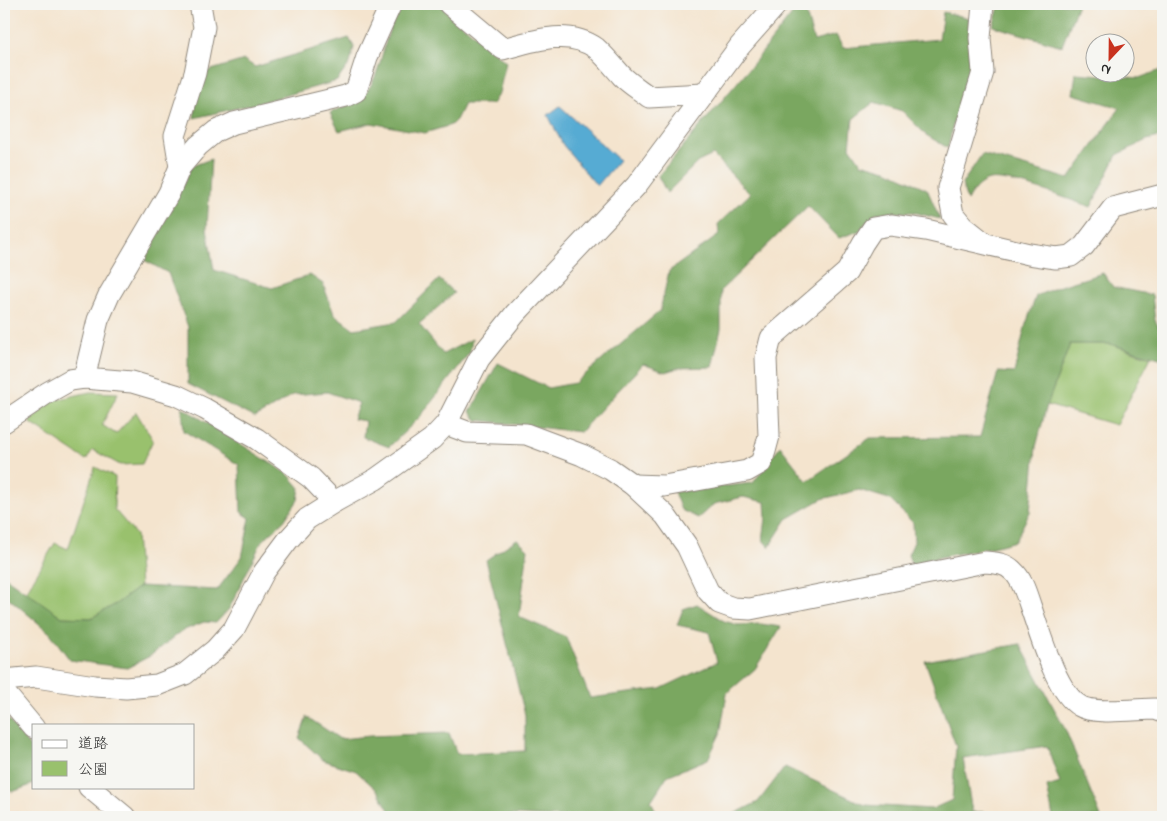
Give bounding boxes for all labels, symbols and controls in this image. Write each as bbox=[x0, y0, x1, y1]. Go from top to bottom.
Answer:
north arrow bbox=[1084, 32, 1134, 82]
text: N bbox=[1097, 57, 1114, 80]
legend bbox=[32, 724, 195, 788]
text: 道路 bbox=[78, 733, 108, 755]
text: 公園 bbox=[78, 759, 108, 781]

